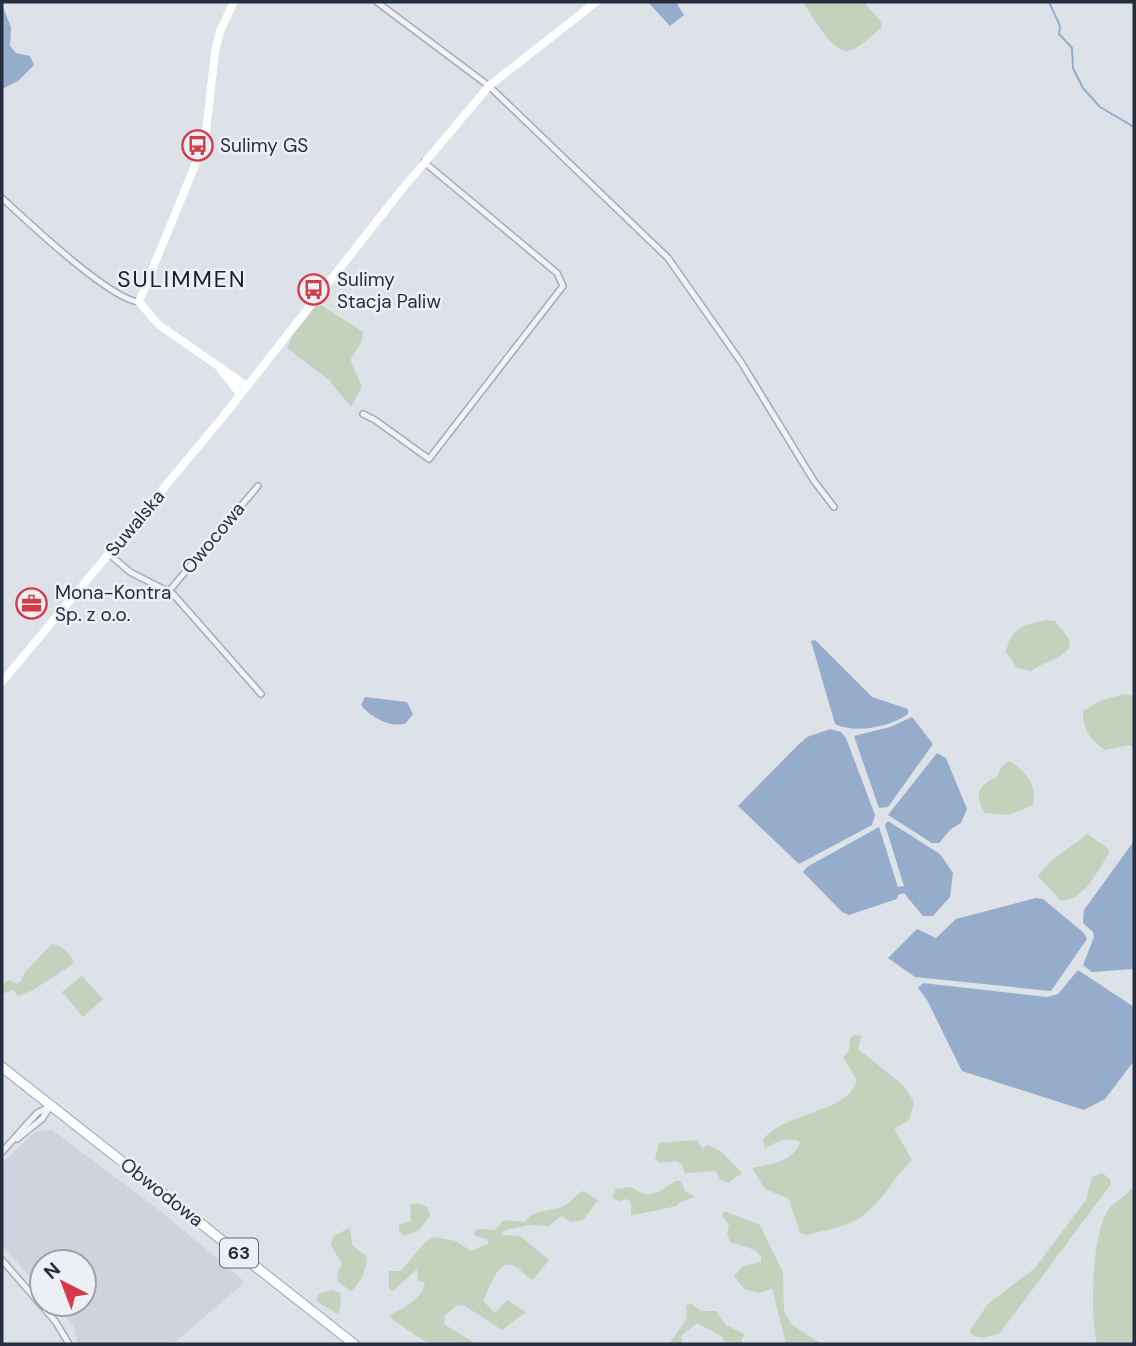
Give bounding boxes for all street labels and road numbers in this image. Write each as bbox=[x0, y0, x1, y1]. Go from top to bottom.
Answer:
street label: Suwalska bbox=[100, 484, 170, 562]
street label: Owocowa bbox=[176, 497, 250, 579]
street label: Obwodowa bbox=[115, 1152, 209, 1232]
road number: 63 bbox=[220, 1238, 258, 1268]

